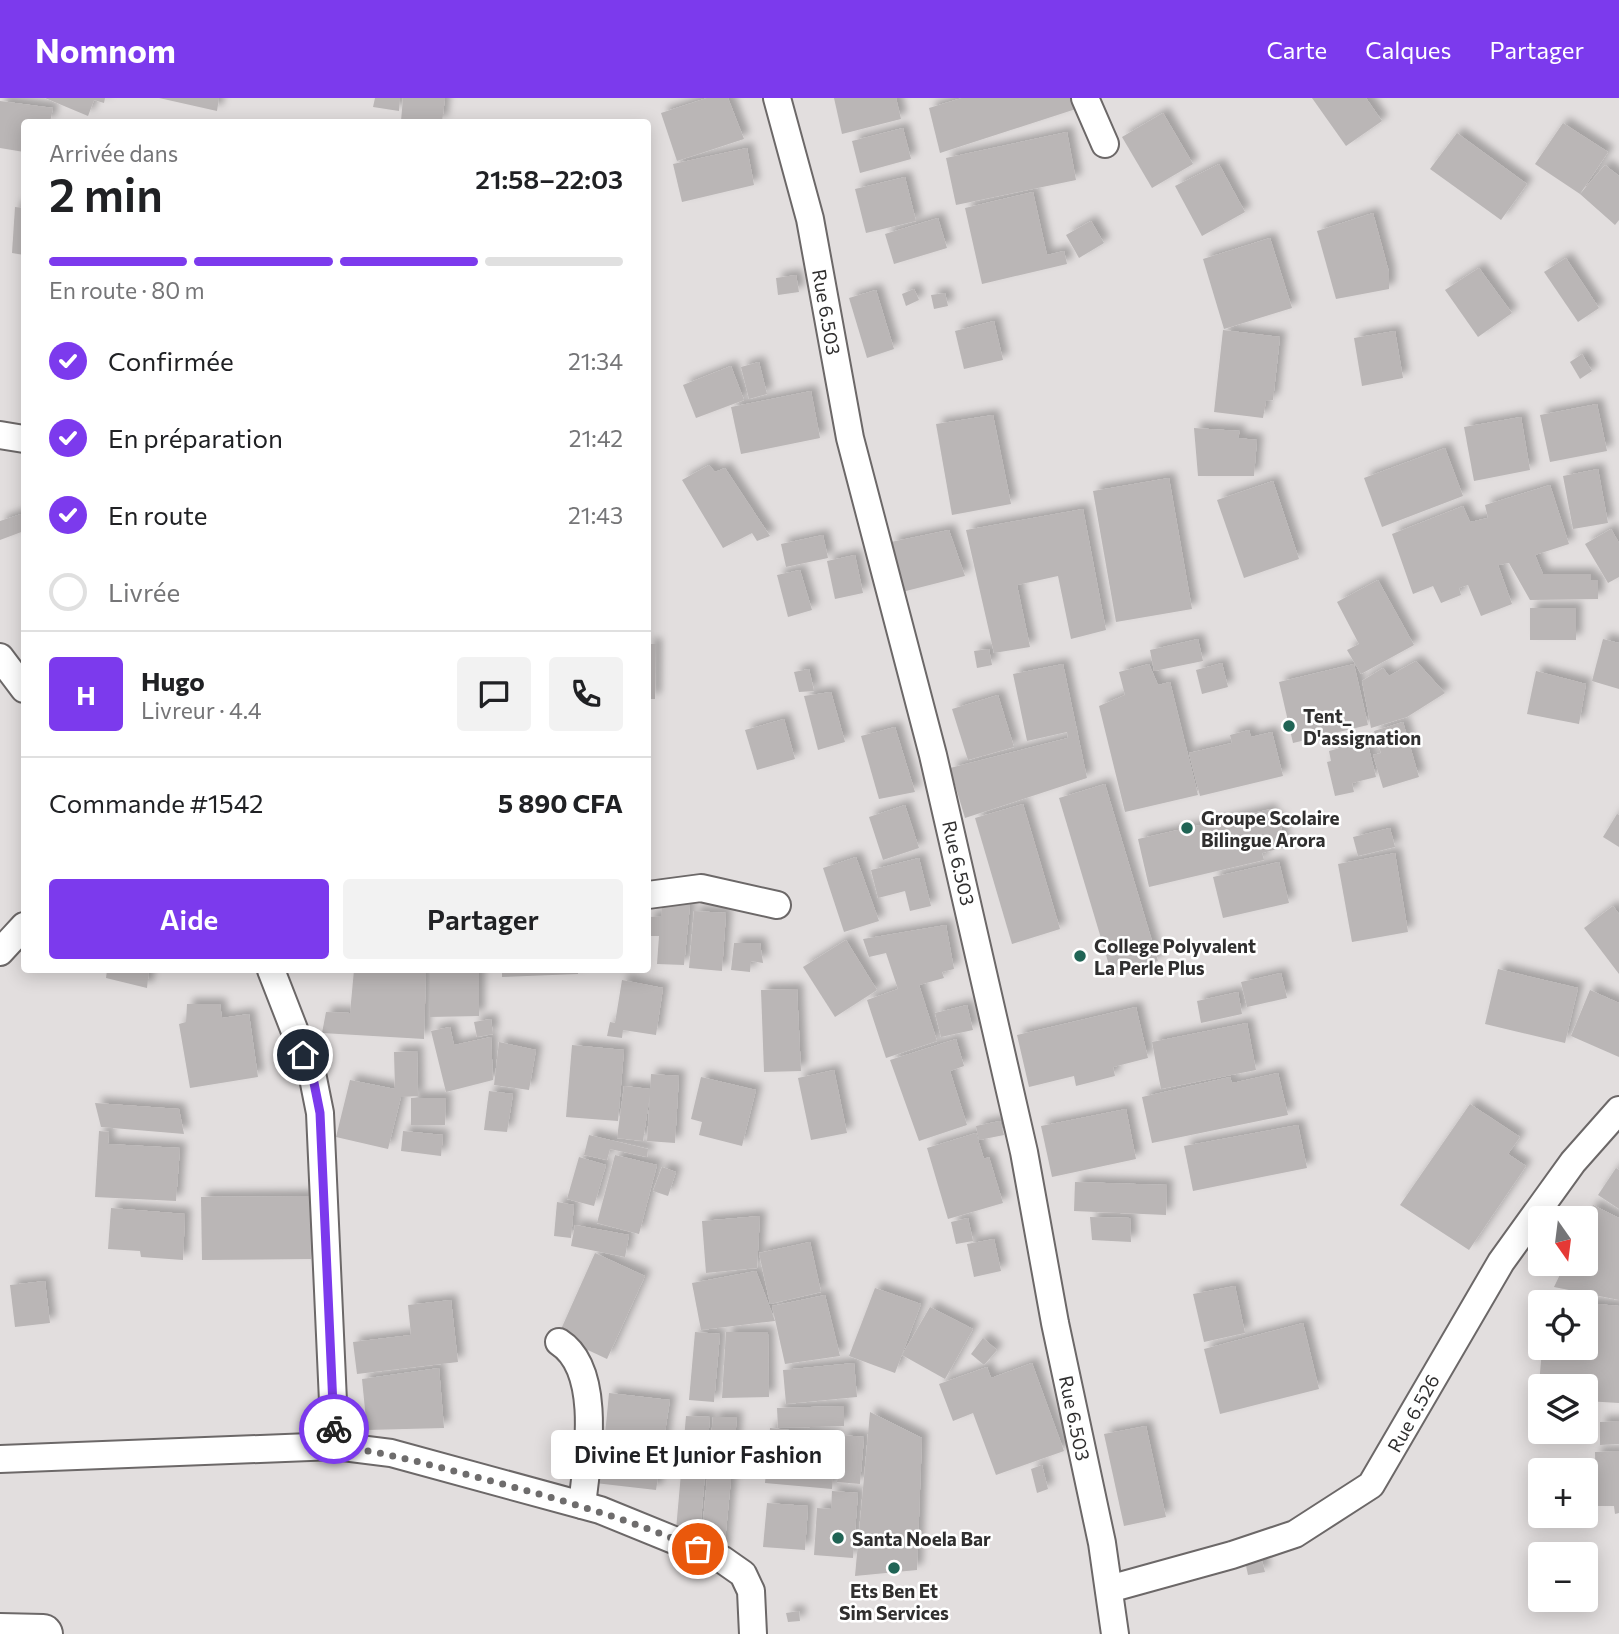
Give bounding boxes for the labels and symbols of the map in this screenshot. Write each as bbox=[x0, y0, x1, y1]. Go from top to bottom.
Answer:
street label: Rue 6.503 bbox=[808, 267, 846, 357]
place label: Tent_ D'assignation bbox=[1303, 704, 1421, 749]
marker: Tent_ D'assignation bbox=[1281, 718, 1297, 734]
place label: Groupe Scolaire Bilingue Arora bbox=[1201, 806, 1340, 851]
street label: Rue 6.503 bbox=[938, 818, 980, 908]
marker: Groupe Scolaire Bilingue Arora bbox=[1179, 820, 1195, 836]
place label: College Polyvalent La Perle Plus bbox=[1094, 934, 1256, 979]
marker: College Polyvalent La Perle Plus bbox=[1072, 948, 1088, 964]
pin bbox=[273, 1025, 333, 1085]
north arrow bbox=[1528, 1206, 1598, 1276]
street label: Rue 6.526 bbox=[1382, 1370, 1444, 1456]
street label: Rue 6.503 bbox=[1055, 1373, 1095, 1463]
courier bbox=[299, 1394, 369, 1464]
callout: Divine Et Junior Fashion bbox=[551, 1430, 845, 1479]
pin bbox=[668, 1519, 728, 1579]
place label: Santa Noela Bar bbox=[852, 1527, 991, 1550]
marker: Santa Noela Bar bbox=[830, 1530, 846, 1546]
marker: Ets Ben Et Sim Services bbox=[886, 1560, 902, 1576]
place label: Ets Ben Et Sim Services bbox=[839, 1579, 949, 1624]

